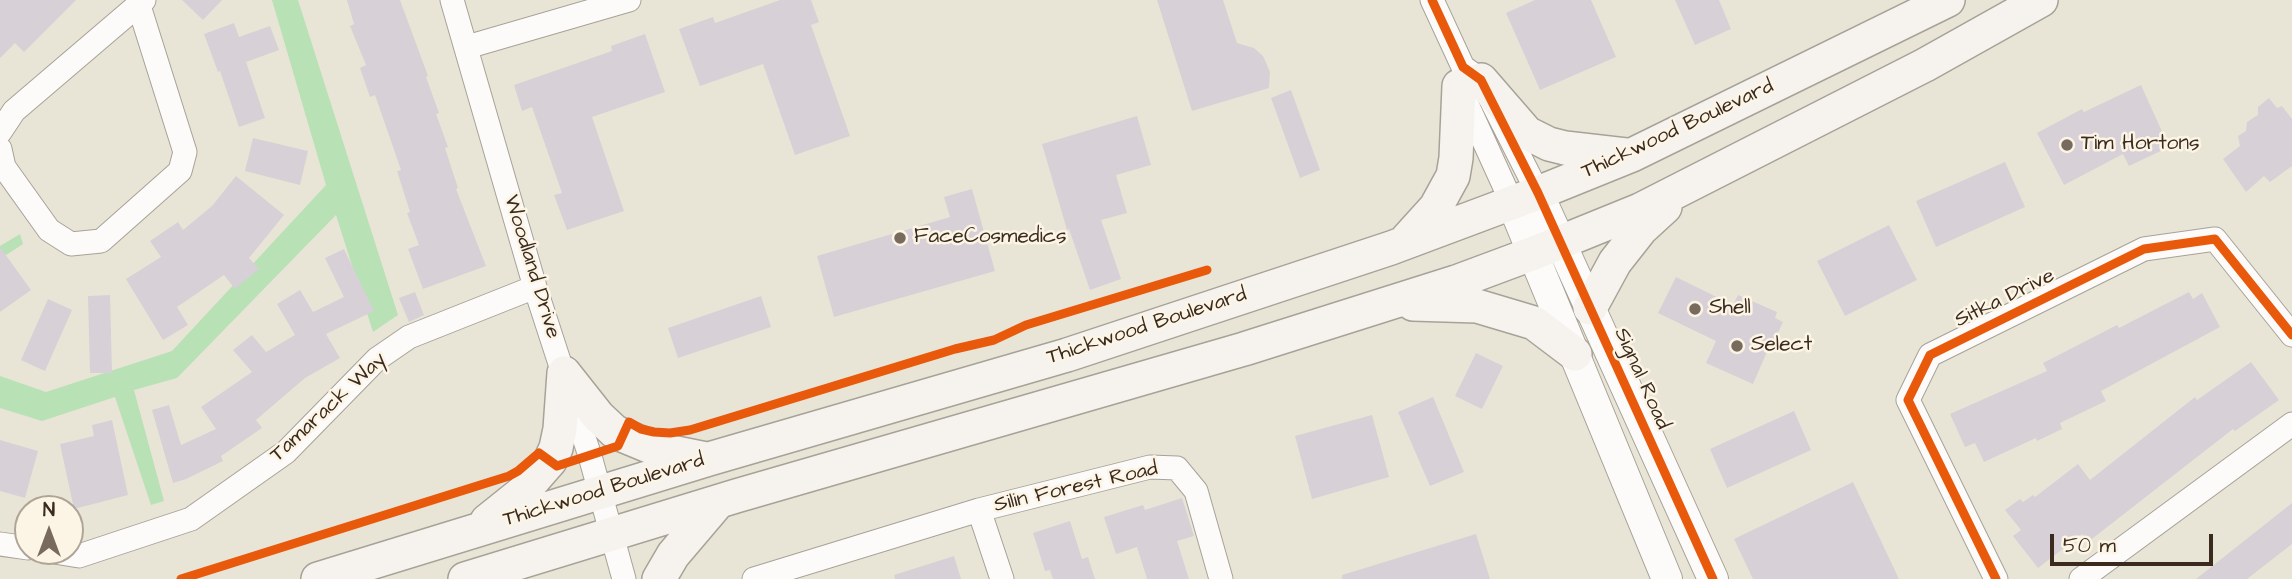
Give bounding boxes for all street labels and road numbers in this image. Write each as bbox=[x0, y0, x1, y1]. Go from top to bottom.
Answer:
street label: Thickwood Boulevard bbox=[1578, 74, 1778, 186]
street label: Woodland Drive bbox=[497, 192, 565, 342]
street label: Sitka Drive bbox=[1951, 264, 2059, 334]
street label: Thickwood Boulevard bbox=[1044, 283, 1250, 371]
street label: Signal Road bbox=[1607, 324, 1675, 434]
street label: Tamarack Way bbox=[266, 348, 392, 468]
street label: Thickwood Boulevard bbox=[501, 448, 707, 534]
street label: Silin Forest Road bbox=[992, 457, 1160, 519]

